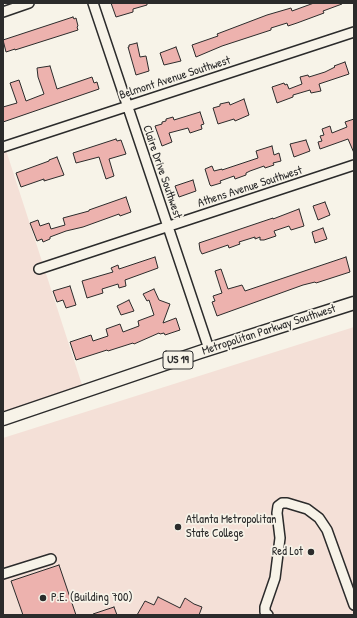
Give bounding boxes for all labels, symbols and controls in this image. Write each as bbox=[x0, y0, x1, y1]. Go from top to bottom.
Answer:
street label: Belmont Avenue Southwest bbox=[118, 53, 232, 103]
street label: Claire Drive Southwest bbox=[139, 123, 185, 221]
street label: Athens Avenue Southwest bbox=[196, 163, 304, 211]
street label: Metropolitan Parkway Southwest bbox=[200, 302, 338, 358]
road number: US 19 bbox=[163, 351, 193, 369]
place label: Atlanta Metropolitan State College bbox=[186, 513, 277, 541]
marker: Atlanta Metropolitan State College bbox=[173, 522, 183, 532]
place label: Red Lot bbox=[272, 545, 303, 559]
marker: Red Lot bbox=[306, 547, 316, 557]
place label: P.E. (Building 700) bbox=[51, 591, 133, 605]
marker: P.E. (Building 700) bbox=[38, 593, 48, 603]

